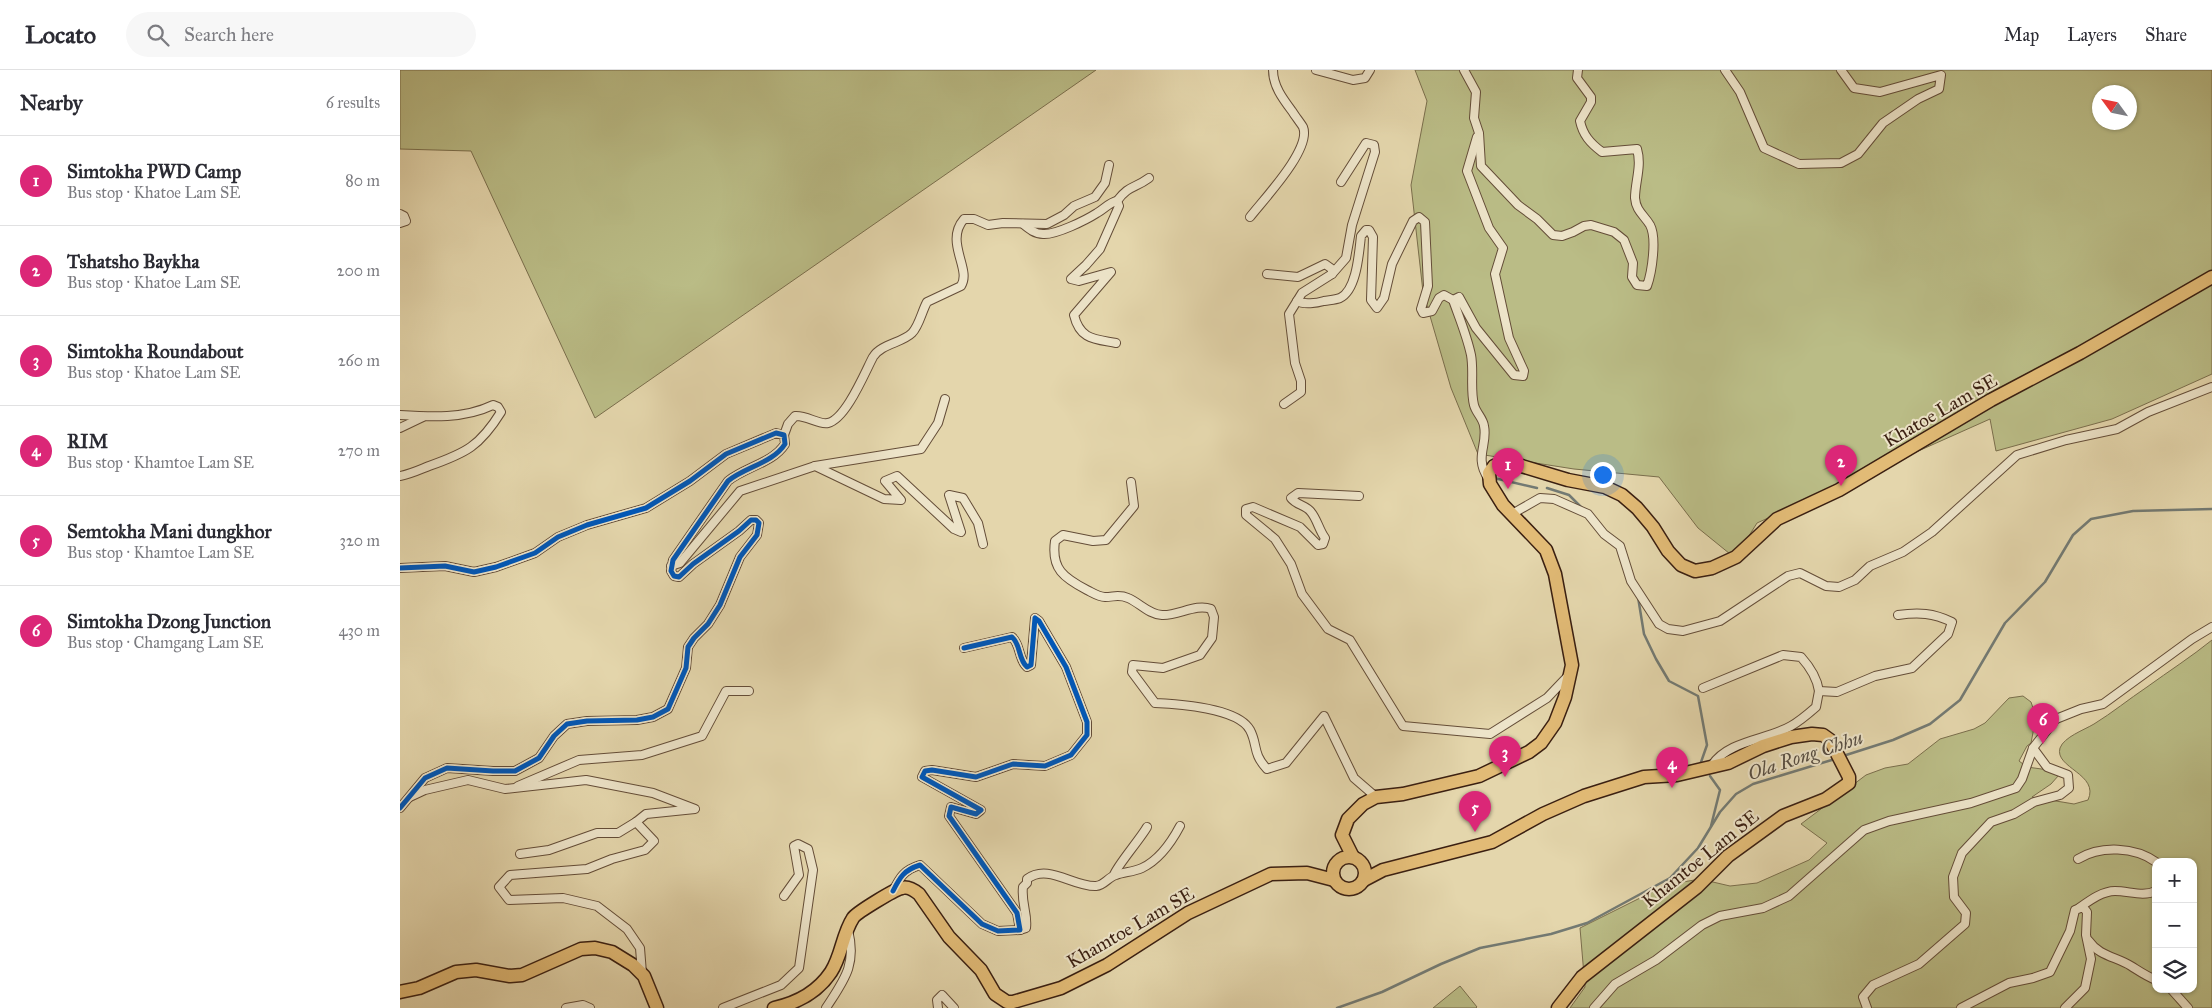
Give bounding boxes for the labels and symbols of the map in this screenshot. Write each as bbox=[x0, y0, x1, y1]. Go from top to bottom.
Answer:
north arrow bbox=[2092, 85, 2137, 130]
street label: Khatoe Lam SE bbox=[1879, 368, 2001, 452]
pin: 2 bbox=[1825, 445, 1857, 486]
pin: 1 bbox=[1492, 448, 1524, 489]
your location bbox=[1590, 462, 1616, 488]
pin: 6 bbox=[2027, 703, 2059, 744]
water label: Ola Rong Chhu bbox=[1744, 725, 1866, 785]
pin: 3 bbox=[1489, 736, 1521, 777]
pin: 4 bbox=[1656, 747, 1688, 788]
pin: 5 bbox=[1459, 791, 1491, 832]
street label: Khamtoe Lam SE bbox=[1637, 804, 1763, 912]
street label: Khamtoe Lam SE bbox=[1063, 882, 1198, 973]

